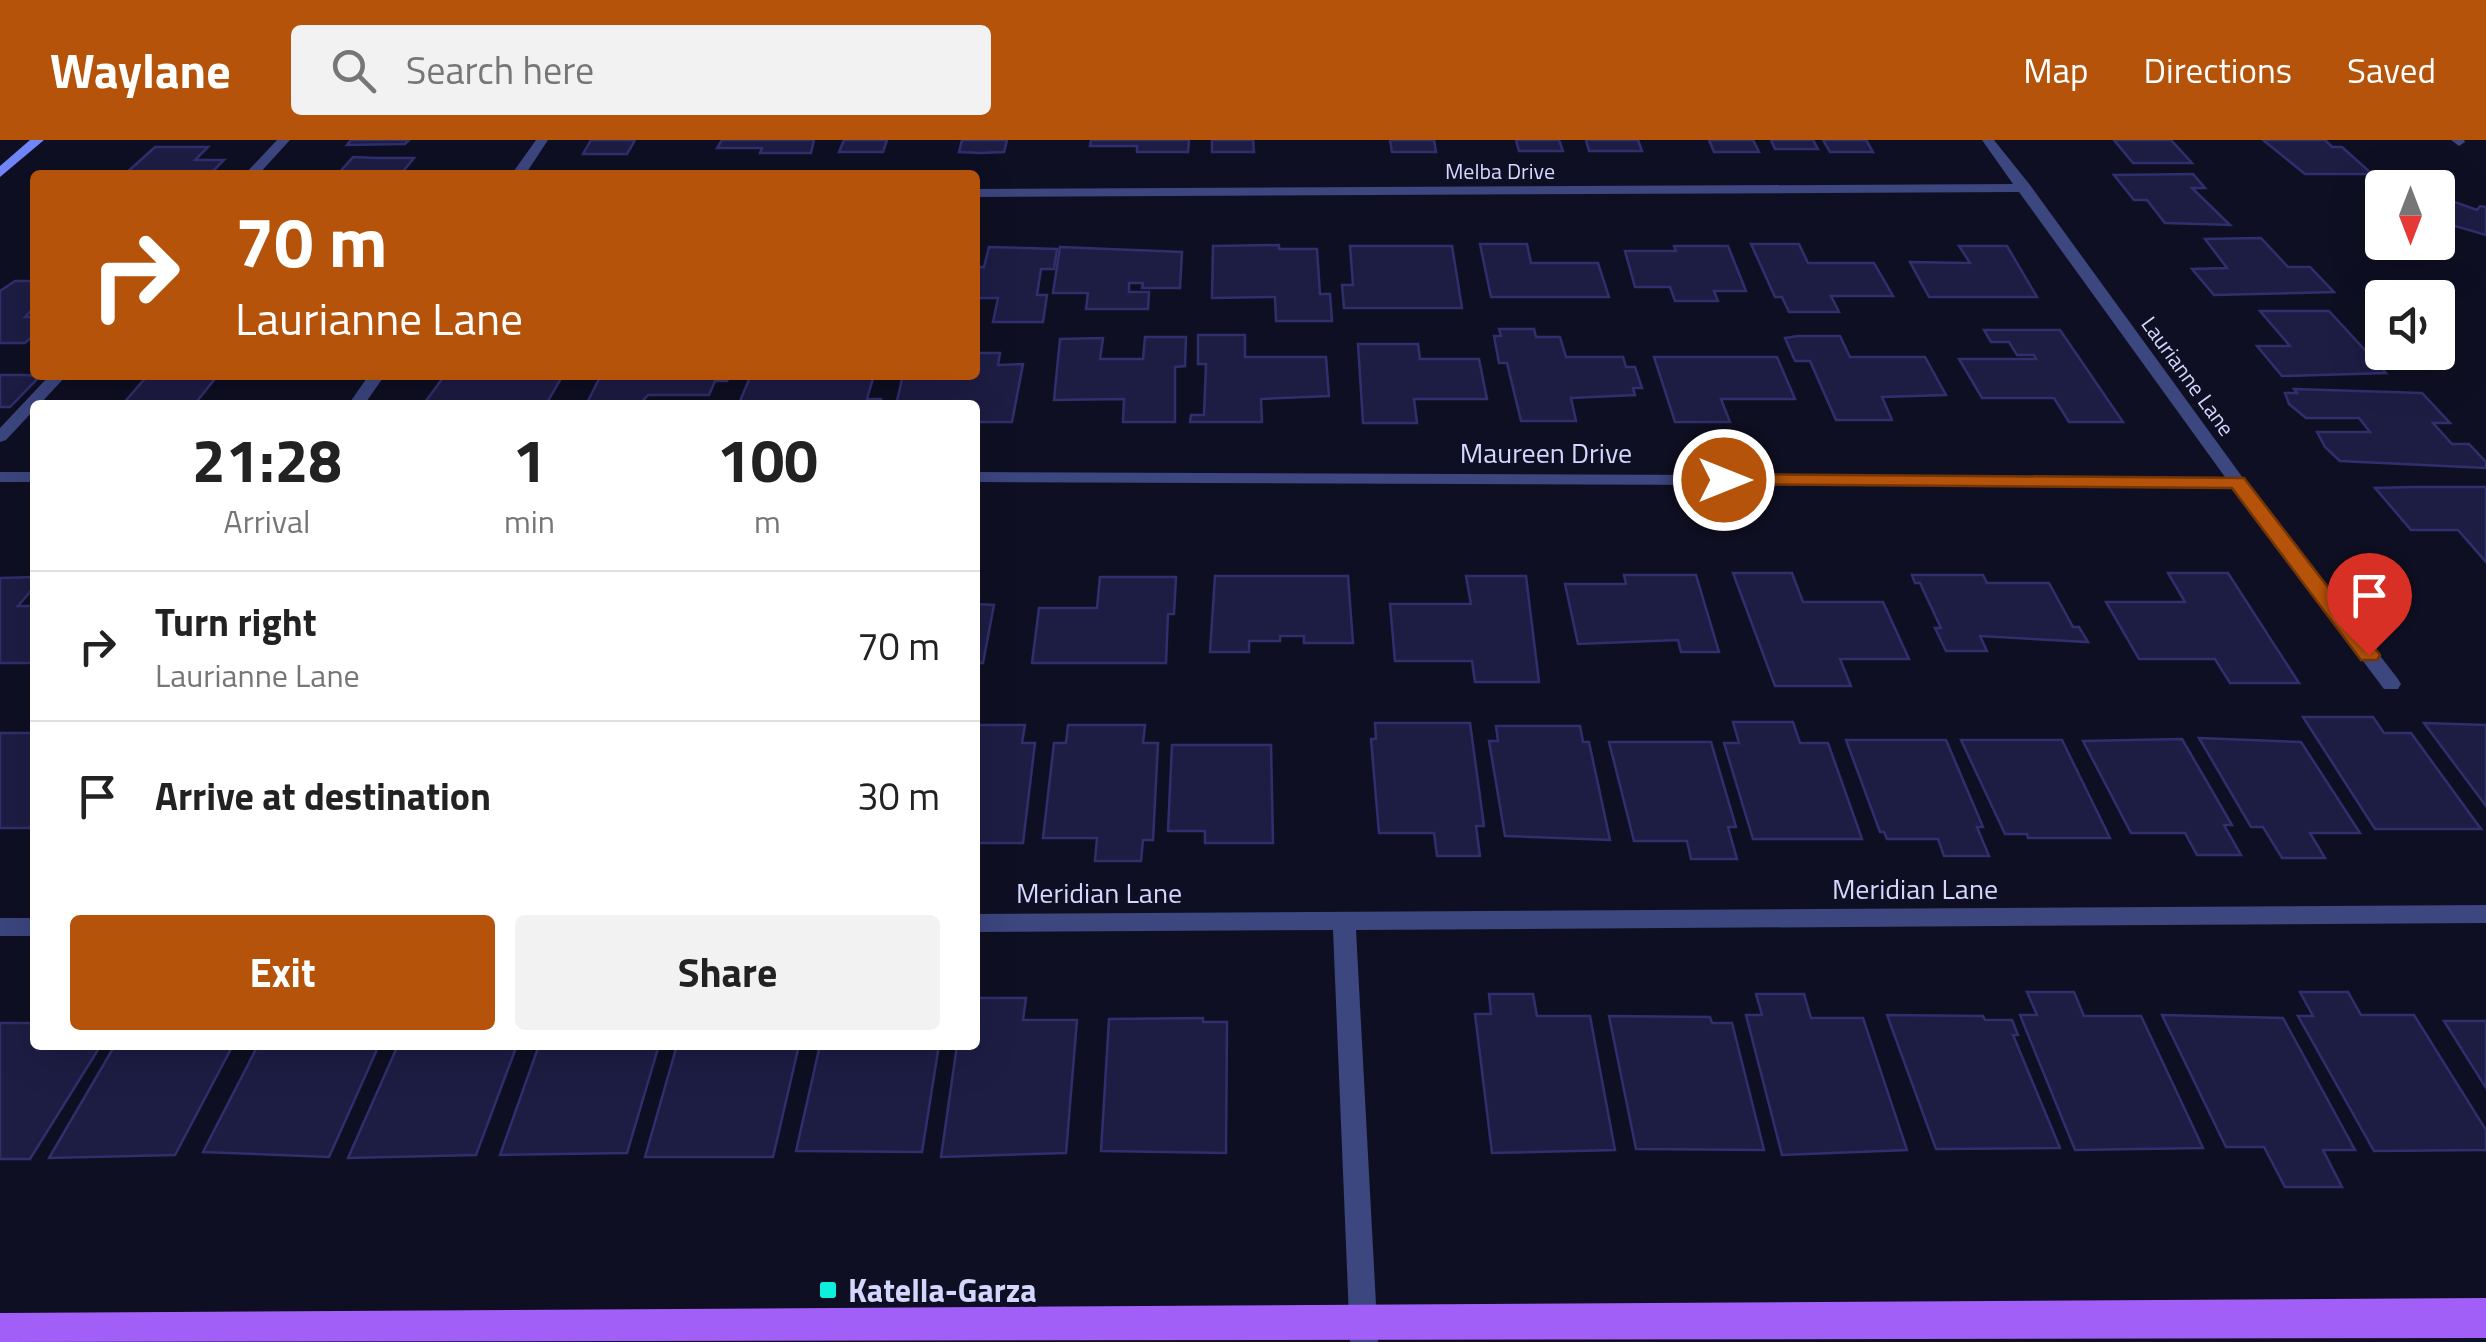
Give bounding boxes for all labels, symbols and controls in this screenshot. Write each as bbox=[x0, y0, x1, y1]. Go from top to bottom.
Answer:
search box bbox=[291, 25, 991, 115]
text: Waylane bbox=[50, 34, 231, 107]
text: Search here bbox=[406, 41, 594, 99]
icon: search bbox=[326, 43, 381, 98]
text: Map bbox=[2023, 43, 2089, 97]
text: Directions bbox=[2144, 43, 2292, 97]
text: Saved bbox=[2347, 43, 2436, 97]
street label: Melba Drive bbox=[1445, 154, 1555, 188]
north arrow bbox=[2365, 170, 2455, 260]
map controls bbox=[2365, 170, 2455, 370]
text: 70 m bbox=[235, 188, 388, 294]
icon: right bbox=[70, 210, 200, 340]
button: sound bbox=[2365, 280, 2455, 370]
text: Laurianne Lane bbox=[235, 284, 523, 352]
street label: Laurianne Lane bbox=[2133, 309, 2243, 443]
text: 21:28 bbox=[192, 414, 342, 505]
text: 1 bbox=[513, 414, 546, 505]
text: 100 bbox=[717, 414, 818, 505]
position arrow bbox=[1672, 428, 1776, 532]
street label: Maureen Drive bbox=[1460, 431, 1632, 474]
text: Arrival bbox=[224, 497, 310, 545]
text: min bbox=[504, 497, 555, 545]
text: m bbox=[754, 497, 781, 545]
pin bbox=[2327, 553, 2412, 656]
icon: arrive bbox=[2342, 568, 2397, 623]
text: Turn right bbox=[155, 593, 317, 651]
text: 70 m bbox=[857, 617, 940, 675]
icon: right bbox=[70, 619, 125, 674]
text: Laurianne Lane bbox=[155, 651, 360, 699]
text: Arrive at destination bbox=[155, 767, 491, 825]
text: 30 m bbox=[857, 767, 940, 825]
icon: arrive bbox=[70, 769, 125, 824]
street label: Meridian Lane bbox=[1832, 867, 1998, 910]
street label: Meridian Lane bbox=[1016, 871, 1182, 914]
button: Exit bbox=[70, 915, 495, 1030]
button: Share bbox=[515, 915, 940, 1030]
place label: Katella-Garza bbox=[848, 1266, 1037, 1314]
marker: Katella-Garza bbox=[817, 1279, 839, 1301]

